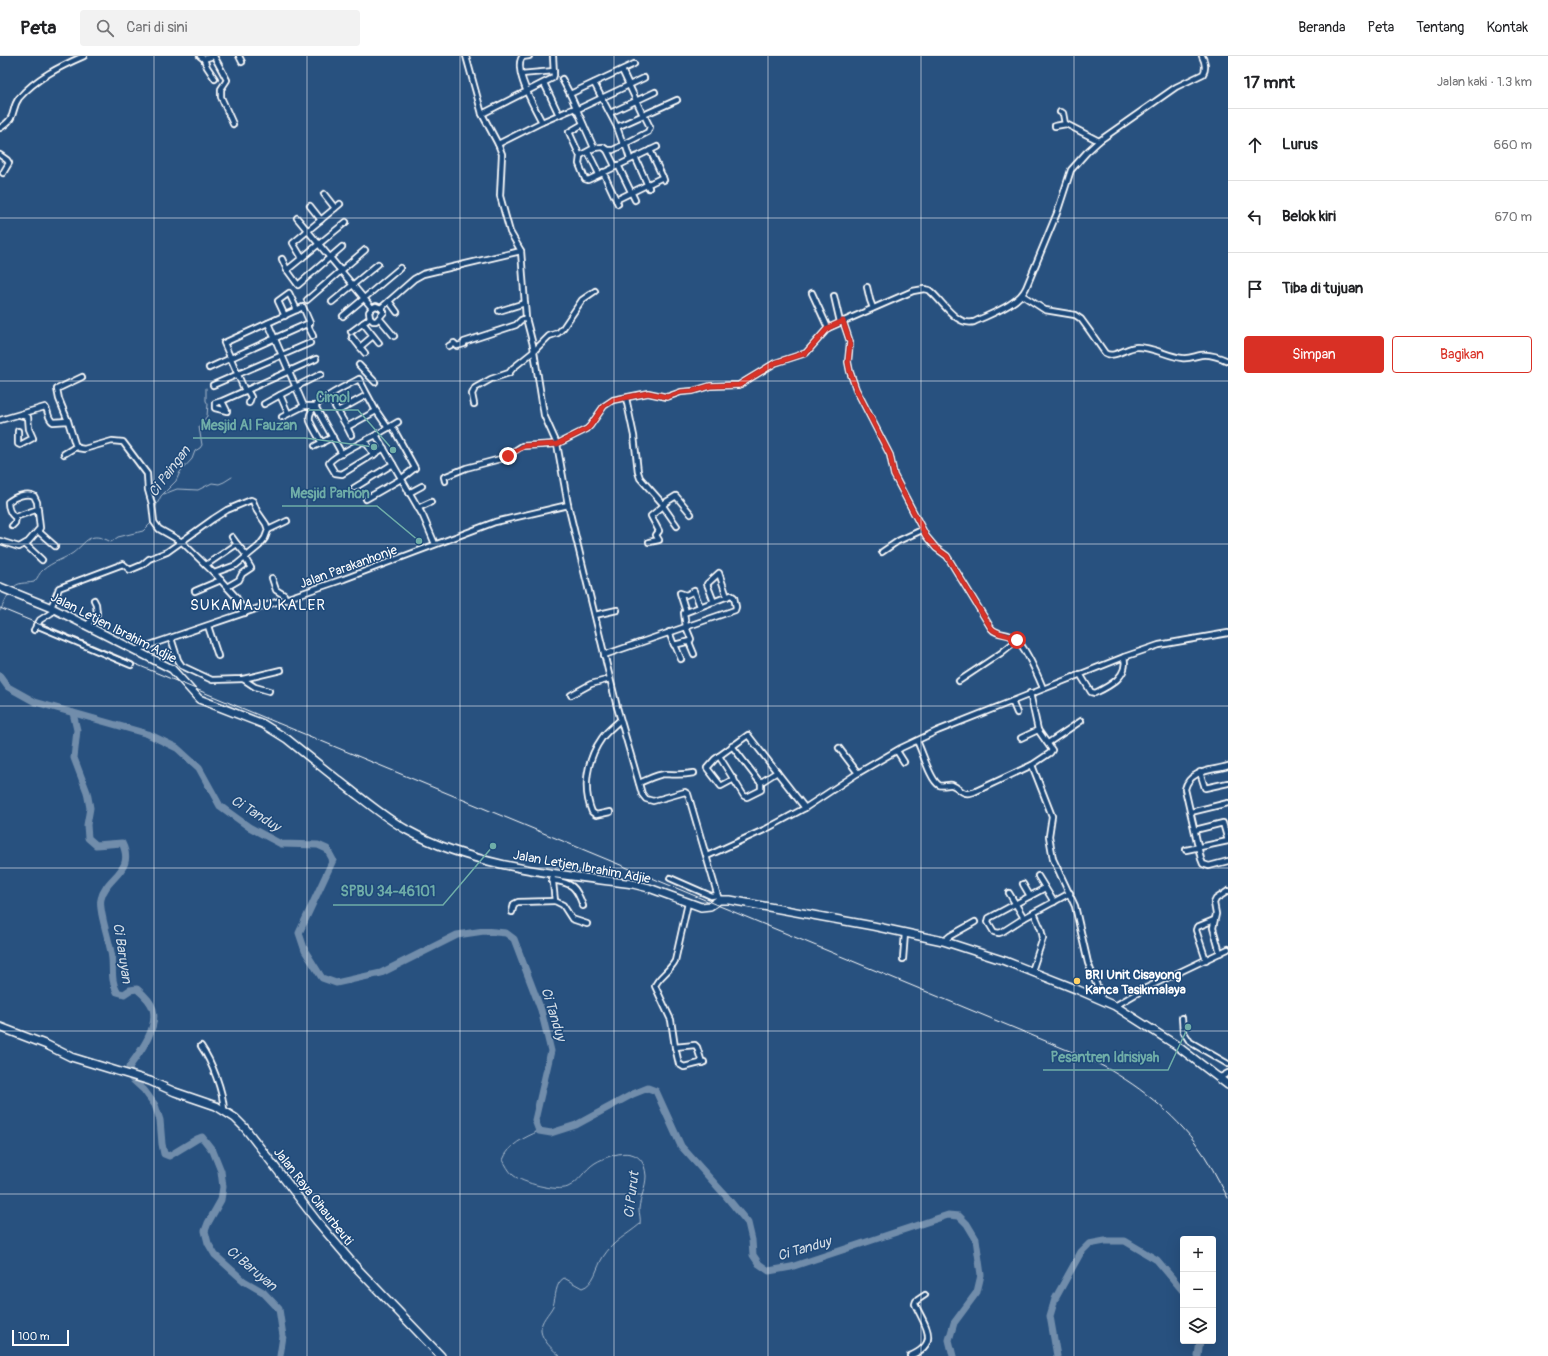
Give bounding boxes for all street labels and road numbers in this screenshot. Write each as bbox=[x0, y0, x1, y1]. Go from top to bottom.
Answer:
street label: Jalan Parakanhonje bbox=[297, 542, 400, 592]
street label: Jalan Letjen Ibrahim Adjie bbox=[48, 589, 180, 667]
street label: Jalan Letjen Ibrahim Adjie bbox=[512, 847, 652, 887]
street label: Jalan Raya Cihaurbeuti bbox=[270, 1145, 356, 1249]

